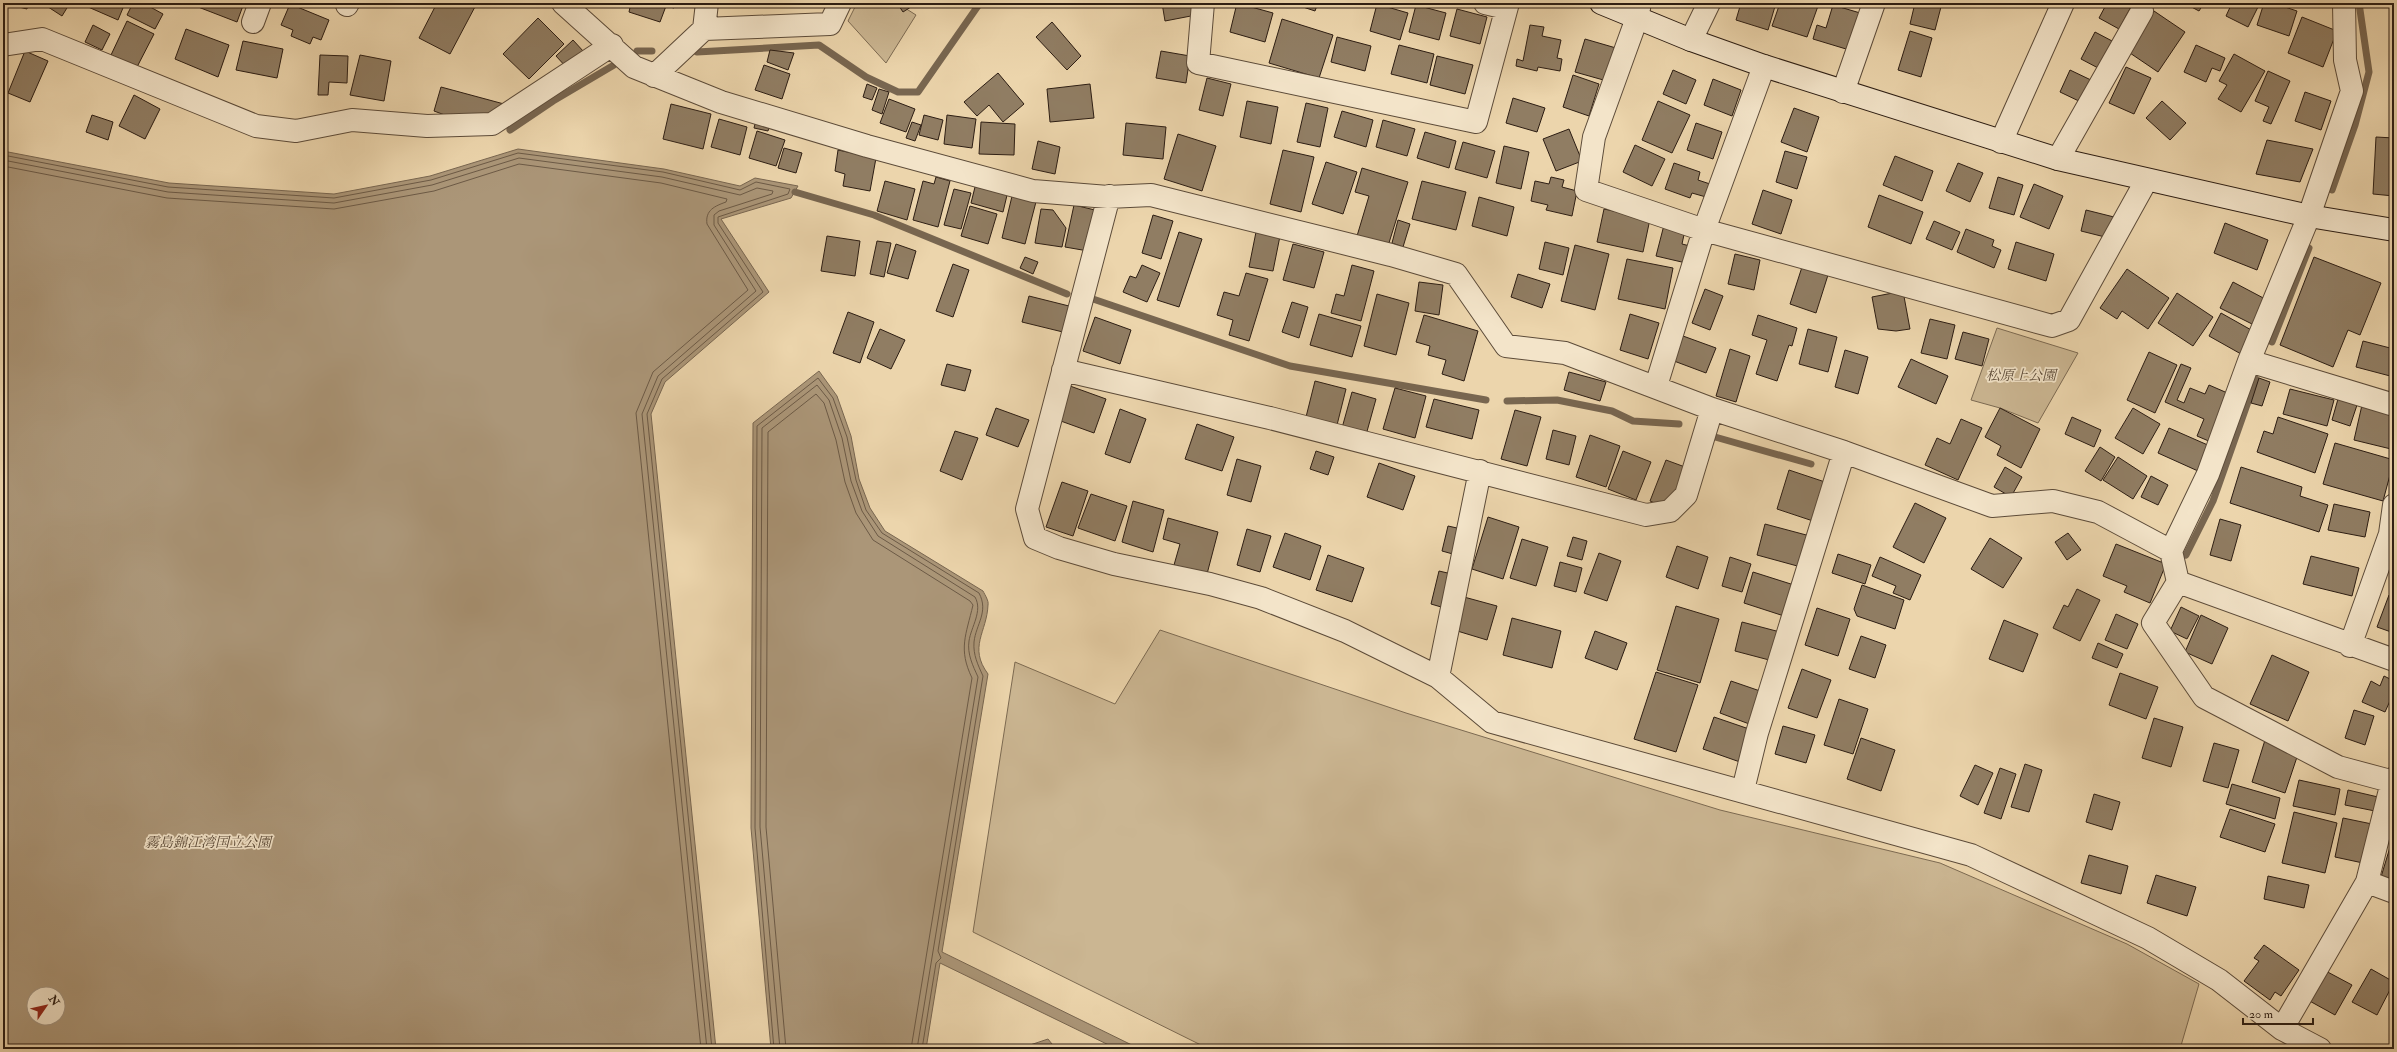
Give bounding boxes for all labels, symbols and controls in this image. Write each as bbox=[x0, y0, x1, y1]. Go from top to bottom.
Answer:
park label: 松原上公園 bbox=[1986, 367, 2058, 384]
park label: 霧島錦江湾国立公園 bbox=[145, 834, 273, 851]
north arrow bbox=[26, 986, 66, 1026]
text: N bbox=[45, 992, 63, 1009]
scale bar bbox=[2243, 1000, 2313, 1026]
text: 20 m bbox=[2249, 1007, 2274, 1022]

